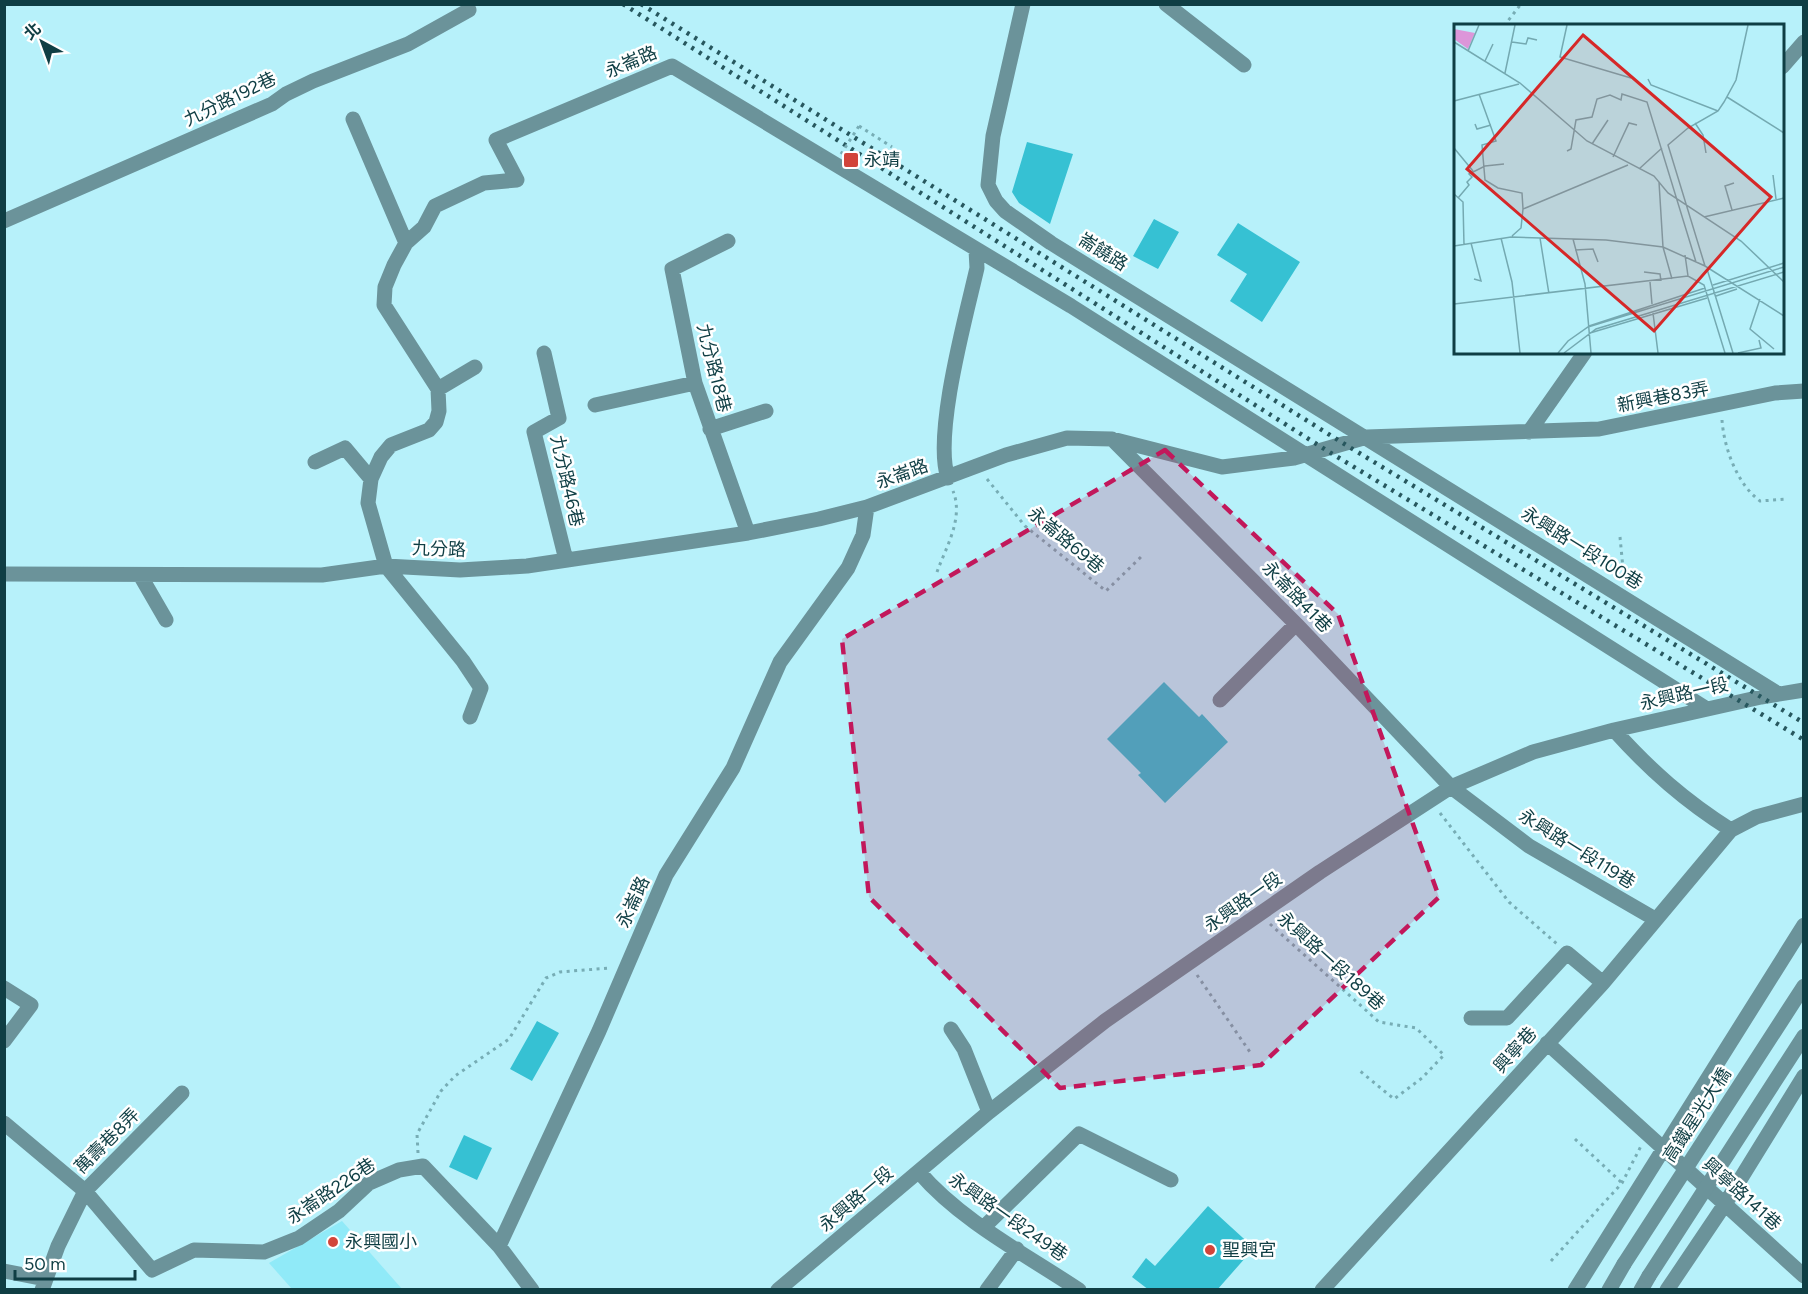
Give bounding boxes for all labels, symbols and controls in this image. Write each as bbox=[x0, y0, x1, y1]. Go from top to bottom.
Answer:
north arrow bbox=[12, 12, 72, 72]
text: 北 bbox=[20, 19, 45, 43]
inset map bbox=[1454, 24, 1784, 354]
street label: 永崙路 bbox=[602, 41, 660, 83]
street label: 九分路192巷 bbox=[180, 67, 280, 131]
place label: 永靖 bbox=[864, 149, 900, 171]
marker: 永靖 bbox=[842, 151, 860, 169]
street label: 崙饒路 bbox=[1074, 228, 1132, 276]
street label: 九分路18巷 bbox=[692, 321, 736, 415]
street label: 新興巷83弄 bbox=[1615, 377, 1711, 417]
street label: 九分路46巷 bbox=[546, 433, 588, 529]
street label: 永崙路 bbox=[873, 454, 931, 494]
street label: 永崙路69巷 bbox=[1024, 502, 1108, 578]
street label: 永興路一段100巷 bbox=[1517, 502, 1647, 594]
street label: 九分路 bbox=[412, 537, 466, 561]
street label: 永崙路41巷 bbox=[1258, 557, 1336, 637]
street label: 永興路一段 bbox=[1638, 673, 1730, 715]
street label: 永興路一段119巷 bbox=[1515, 804, 1639, 894]
street label: 永興路一段 bbox=[1200, 867, 1286, 937]
street label: 永崙路 bbox=[612, 873, 654, 931]
street label: 永興路一段189巷 bbox=[1273, 907, 1389, 1015]
street label: 興寧巷 bbox=[1489, 1023, 1541, 1077]
street label: 高鐵星光大橋 bbox=[1658, 1064, 1736, 1166]
street label: 萬壽巷8弄 bbox=[70, 1104, 144, 1178]
street label: 永崙路226巷 bbox=[282, 1153, 380, 1229]
street label: 興寧路141巷 bbox=[1698, 1153, 1786, 1235]
street label: 永興路一段 bbox=[814, 1162, 898, 1236]
street label: 永興路一段249巷 bbox=[945, 1168, 1071, 1266]
place label: 永興國小 bbox=[345, 1231, 417, 1253]
marker: 永興國小 bbox=[326, 1235, 340, 1249]
place label: 聖興宮 bbox=[1222, 1239, 1276, 1261]
scale bar bbox=[15, 1243, 135, 1281]
marker: 聖興宮 bbox=[1203, 1243, 1217, 1257]
text: 50 m bbox=[24, 1253, 66, 1275]

